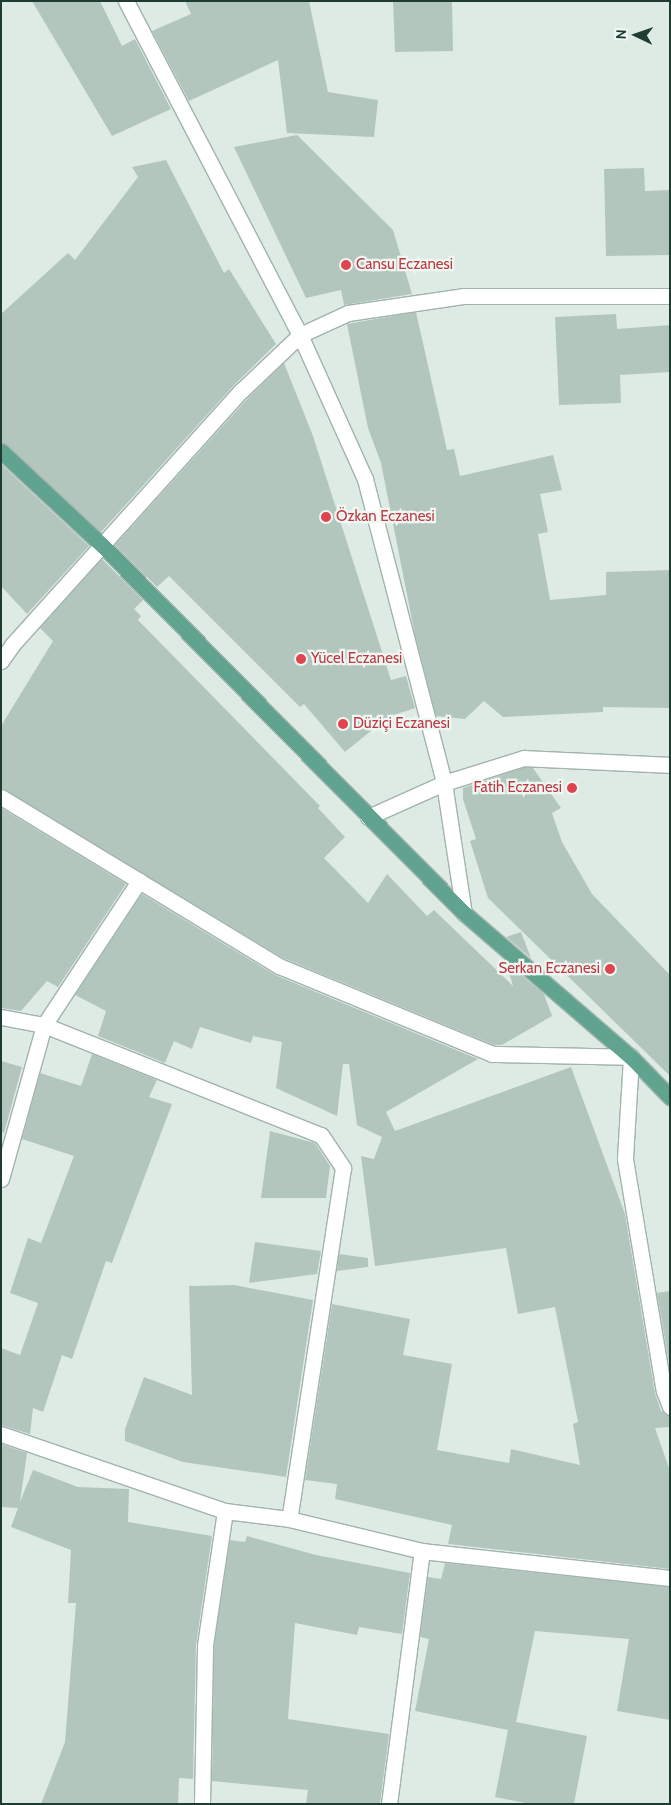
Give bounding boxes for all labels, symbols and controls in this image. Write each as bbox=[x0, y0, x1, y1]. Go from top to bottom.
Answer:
north arrow bbox=[611, 10, 661, 60]
text: N bbox=[612, 29, 630, 40]
place label: Cansu Eczanesi bbox=[356, 256, 453, 274]
marker: Cansu Eczanesi bbox=[340, 259, 352, 271]
place label: Özkan Eczanesi bbox=[336, 508, 435, 526]
marker: Özkan Eczanesi bbox=[320, 511, 332, 523]
place label: Yücel Eczanesi bbox=[311, 650, 402, 668]
marker: Yücel Eczanesi bbox=[295, 653, 307, 665]
place label: Düziçi Eczanesi bbox=[353, 715, 450, 733]
marker: Düziçi Eczanesi bbox=[337, 718, 349, 730]
place label: Fatih Eczanesi bbox=[474, 779, 562, 797]
marker: Fatih Eczanesi bbox=[566, 782, 578, 794]
place label: Serkan Eczanesi bbox=[499, 960, 600, 978]
marker: Serkan Eczanesi bbox=[604, 963, 616, 975]

